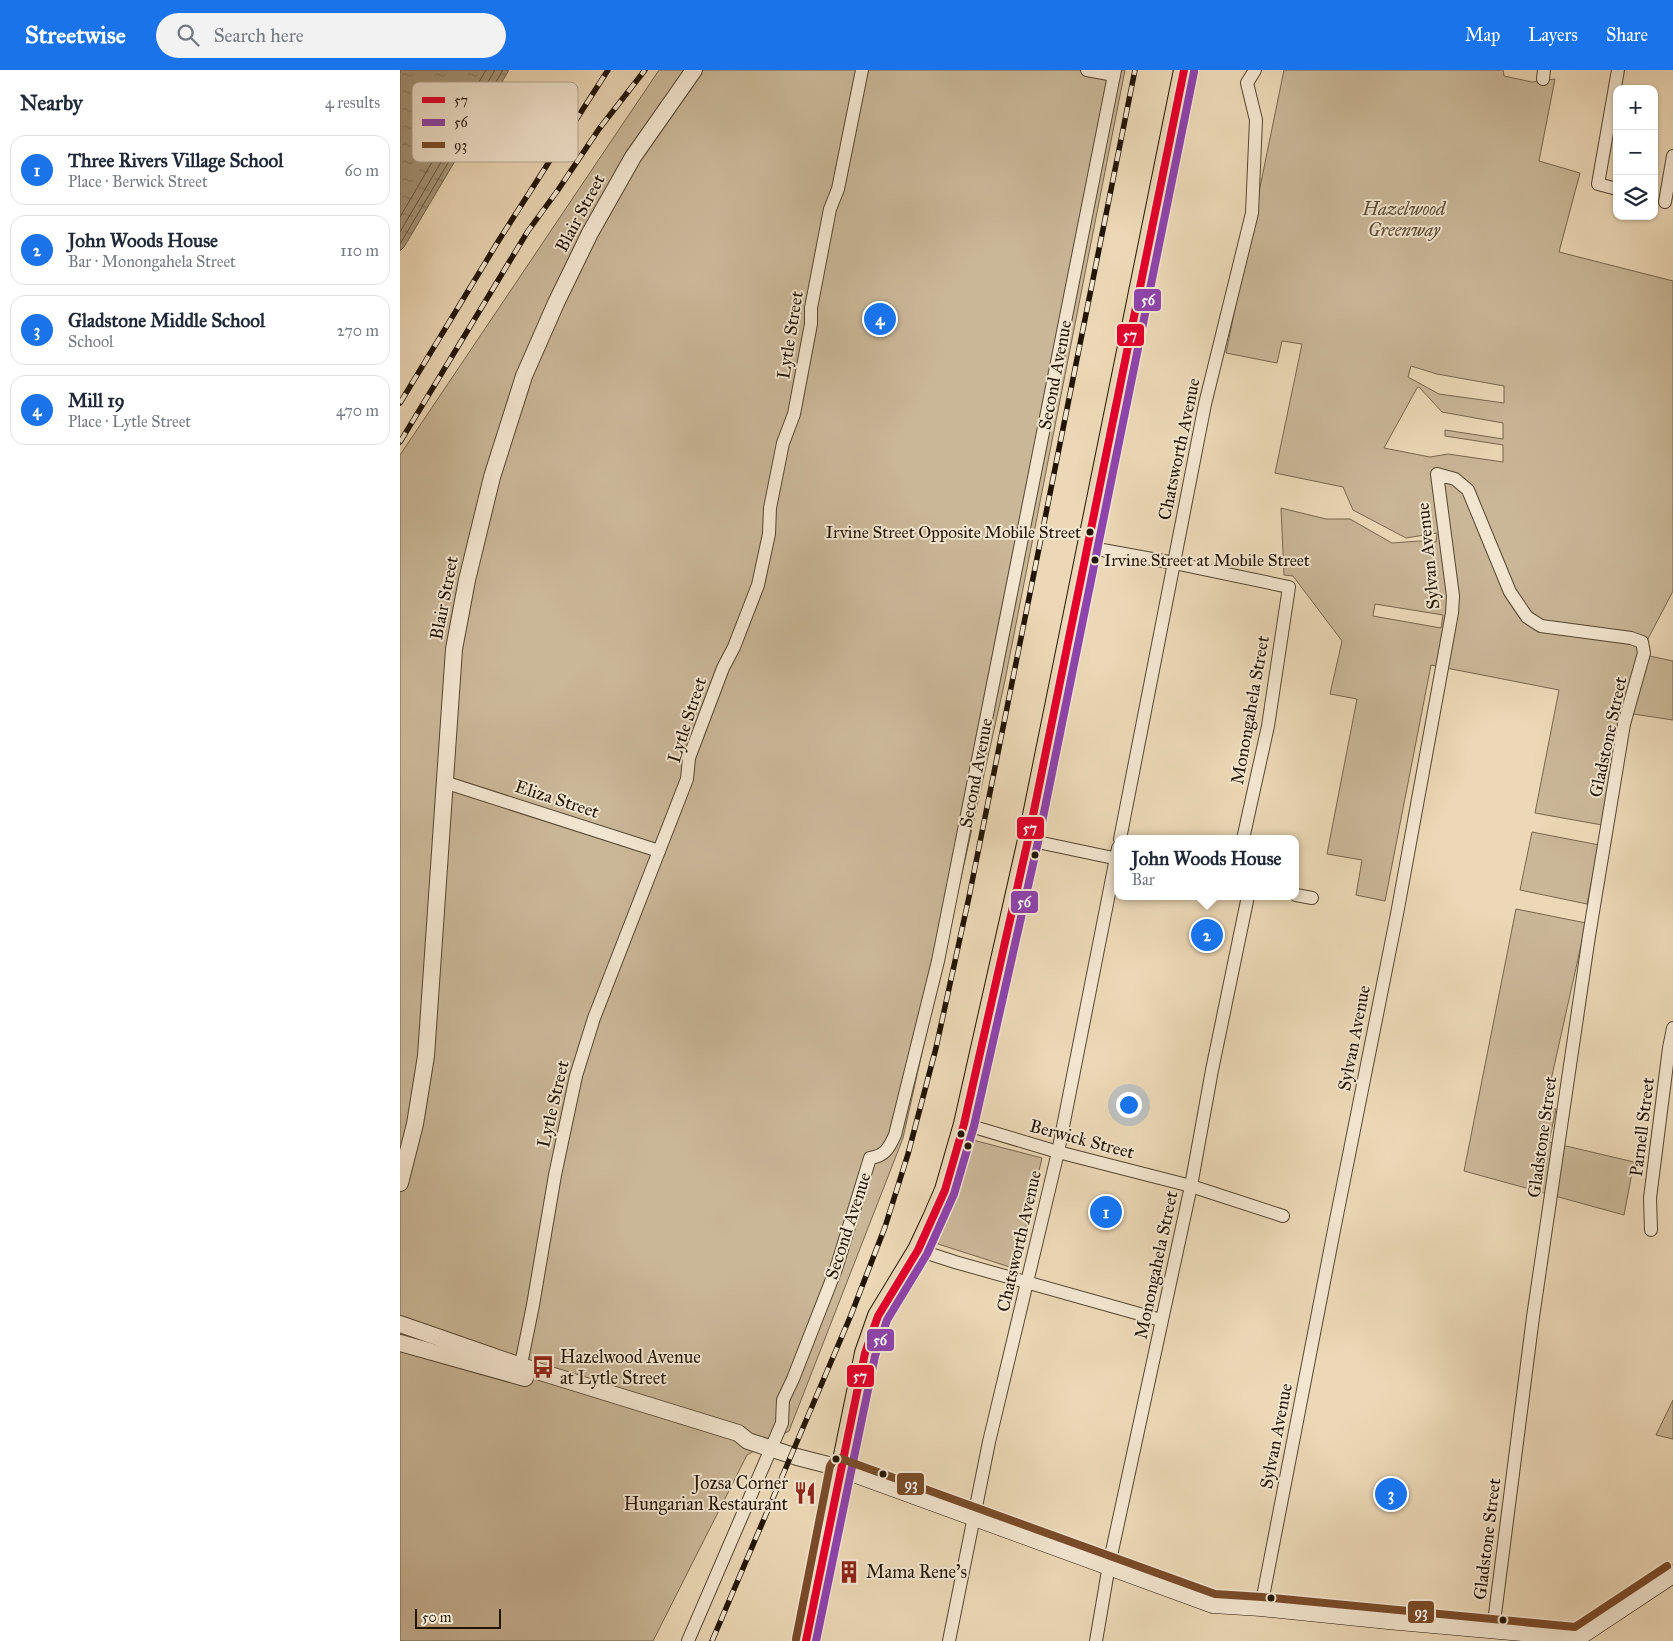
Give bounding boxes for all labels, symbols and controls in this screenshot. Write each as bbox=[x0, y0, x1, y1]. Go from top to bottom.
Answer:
search box bbox=[156, 13, 506, 58]
text: Streetwise bbox=[25, 20, 126, 50]
icon: search bbox=[174, 21, 202, 49]
text: Search here bbox=[214, 24, 304, 47]
text: Map bbox=[1465, 24, 1500, 46]
text: Layers bbox=[1528, 24, 1578, 46]
text: Share bbox=[1606, 24, 1648, 46]
legend bbox=[412, 82, 578, 162]
map controls bbox=[1613, 85, 1658, 220]
button: + bbox=[1613, 85, 1658, 130]
text: Nearby bbox=[20, 90, 83, 116]
text: 57 bbox=[454, 92, 468, 109]
text: 4 results bbox=[325, 93, 380, 112]
text: 56 bbox=[454, 114, 469, 131]
button: − bbox=[1613, 130, 1658, 175]
text: 93 bbox=[454, 137, 467, 154]
text: Three Rivers Village School bbox=[68, 149, 283, 172]
text: 1 bbox=[34, 161, 40, 180]
text: 60 m bbox=[345, 161, 379, 180]
street label: Blair Street bbox=[550, 170, 610, 256]
text: Place · Berwick Street bbox=[68, 172, 208, 191]
button: layers bbox=[1613, 175, 1658, 220]
park label: Hazelwood Greenway bbox=[1362, 198, 1447, 241]
text: John Woods House bbox=[68, 229, 218, 252]
text: 2 bbox=[33, 241, 41, 260]
text: 110 m bbox=[340, 241, 379, 260]
text: Bar · Monongahela Street bbox=[68, 252, 236, 271]
line badge: 56 bbox=[1133, 288, 1162, 312]
street label: Lytle Street bbox=[772, 289, 808, 381]
text: 56 bbox=[1141, 292, 1156, 309]
pin: 4 bbox=[864, 300, 896, 338]
text: Gladstone Middle School bbox=[68, 309, 265, 332]
street label: Second Avenue bbox=[1034, 318, 1076, 432]
text: 3 bbox=[34, 321, 40, 340]
text: 270 m bbox=[337, 321, 379, 340]
line badge: 57 bbox=[1116, 323, 1145, 347]
text: 57 bbox=[1123, 327, 1138, 344]
text: School bbox=[68, 332, 113, 351]
street label: Chatsworth Avenue bbox=[1153, 376, 1205, 522]
text: Mill 19 bbox=[68, 389, 125, 412]
text: 4 bbox=[33, 401, 41, 420]
text: 470 m bbox=[336, 401, 379, 420]
text: Place · Lytle Street bbox=[68, 412, 191, 431]
street label: Sylvan Avenue bbox=[1411, 502, 1445, 610]
place label: Irvine Street Opposite Mobile Street bbox=[826, 522, 1081, 543]
marker: Irvine Street Opposite Mobile Street bbox=[1085, 527, 1095, 537]
place label: Irvine Street at Mobile Street bbox=[1104, 550, 1310, 571]
street label: Blair Street bbox=[425, 554, 463, 642]
marker: Irvine Street at Mobile Street bbox=[1090, 555, 1100, 565]
street label: Monongahela Street bbox=[1226, 633, 1275, 786]
street label: Lytle Street bbox=[663, 674, 711, 766]
street label: Gladstone Street bbox=[1584, 674, 1632, 799]
street label: Second Avenue bbox=[955, 716, 997, 830]
street label: Eliza Street bbox=[512, 775, 602, 823]
line badge: 57 bbox=[1016, 816, 1045, 840]
text: 57 bbox=[1023, 820, 1038, 837]
popup bbox=[1114, 835, 1299, 900]
text: John Woods House bbox=[1132, 847, 1281, 870]
unlabelled marker bbox=[1030, 850, 1040, 860]
text: Bar bbox=[1132, 870, 1155, 889]
line badge: 56 bbox=[1010, 890, 1039, 914]
text: 56 bbox=[1017, 894, 1032, 911]
pin: 2 bbox=[1191, 916, 1223, 954]
street label: Sylvan Avenue bbox=[1333, 983, 1375, 1093]
street label: Lytle Street bbox=[532, 1058, 574, 1150]
street label: Gladstone Street bbox=[1523, 1074, 1562, 1199]
street label: Parnell Street bbox=[1625, 1075, 1659, 1178]
your location bbox=[1116, 1092, 1142, 1118]
street label: Berwick Street bbox=[1027, 1114, 1137, 1164]
unlabelled marker bbox=[956, 1129, 966, 1139]
unlabelled marker bbox=[963, 1141, 973, 1151]
street label: Chatsworth Avenue bbox=[992, 1168, 1046, 1314]
street label: Second Avenue bbox=[820, 1170, 876, 1282]
street label: Monongahela Street bbox=[1130, 1188, 1184, 1341]
pin: 1 bbox=[1090, 1193, 1122, 1231]
line badge: 56 bbox=[866, 1328, 895, 1352]
text: 56 bbox=[873, 1332, 888, 1349]
place label: Hazelwood Avenue at Lytle Street bbox=[560, 1346, 701, 1389]
bus stop icon: Hazelwood Avenue at Lytle Street bbox=[530, 1354, 556, 1380]
line badge: 57 bbox=[846, 1364, 875, 1388]
text: 57 bbox=[853, 1368, 868, 1385]
street label: Sylvan Avenue bbox=[1255, 1381, 1297, 1491]
unlabelled marker bbox=[831, 1454, 841, 1464]
unlabelled marker bbox=[878, 1469, 888, 1479]
place label: Jozsa Corner Hungarian Restaurant bbox=[624, 1472, 789, 1516]
line badge: 93 bbox=[896, 1472, 925, 1496]
pin: 3 bbox=[1375, 1475, 1407, 1513]
text: 93 bbox=[904, 1476, 918, 1494]
street label: Gladstone Street bbox=[1469, 1476, 1505, 1601]
restaurant icon: Jozsa Corner Hungarian Restaurant bbox=[792, 1480, 818, 1506]
building icon: Mama Rene's bbox=[836, 1559, 862, 1585]
place label: Mama Rene's bbox=[866, 1561, 967, 1583]
unlabelled marker bbox=[1266, 1593, 1276, 1603]
line badge: 93 bbox=[1407, 1600, 1435, 1624]
text: 93 bbox=[1414, 1604, 1428, 1622]
scale bar bbox=[415, 1606, 501, 1629]
text: 50 m bbox=[422, 1609, 451, 1626]
unlabelled marker bbox=[1498, 1615, 1508, 1625]

